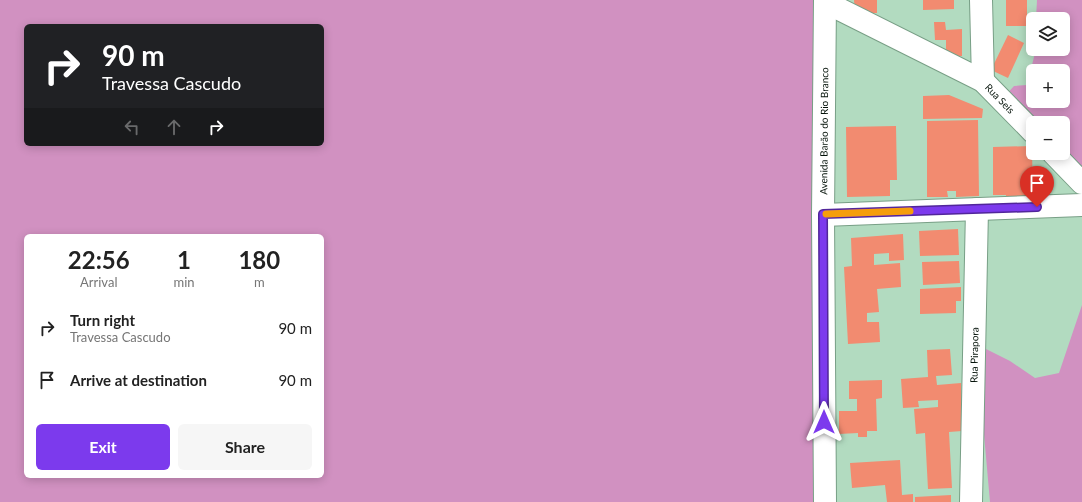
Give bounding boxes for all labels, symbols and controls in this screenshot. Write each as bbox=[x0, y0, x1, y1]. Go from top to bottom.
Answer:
map controls bbox=[1026, 12, 1070, 160]
button: layers bbox=[1026, 12, 1070, 56]
text: 90 m bbox=[102, 38, 165, 72]
icon: right bbox=[36, 40, 88, 92]
button: + bbox=[1026, 64, 1070, 108]
street label: Avenida Barão do Rio Branco bbox=[817, 67, 830, 195]
text: Travessa Cascudo bbox=[102, 72, 241, 94]
street label: Rua Seis bbox=[983, 81, 1017, 116]
icon: left bbox=[121, 116, 143, 138]
icon: ahead bbox=[163, 116, 185, 138]
icon: right bbox=[205, 116, 227, 138]
button: − bbox=[1026, 116, 1070, 160]
pin bbox=[1020, 166, 1054, 207]
icon: arrive bbox=[1026, 172, 1048, 194]
text: 22:56 bbox=[68, 245, 130, 274]
text: 1 bbox=[177, 245, 191, 274]
text: 180 bbox=[238, 245, 280, 274]
text: Arrival bbox=[80, 274, 117, 290]
text: min bbox=[174, 274, 195, 290]
text: m bbox=[254, 274, 265, 290]
text: Turn right bbox=[70, 311, 135, 329]
icon: right bbox=[36, 317, 58, 339]
text: 90 m bbox=[278, 319, 312, 337]
street label: Rua Pirapora bbox=[967, 327, 981, 383]
text: Travessa Cascudo bbox=[70, 329, 171, 345]
icon: arrive bbox=[36, 369, 58, 391]
text: Arrive at destination bbox=[70, 371, 207, 389]
text: 90 m bbox=[278, 371, 312, 389]
position arrow bbox=[803, 401, 845, 443]
button: Exit bbox=[36, 424, 170, 470]
button: Share bbox=[178, 424, 312, 470]

